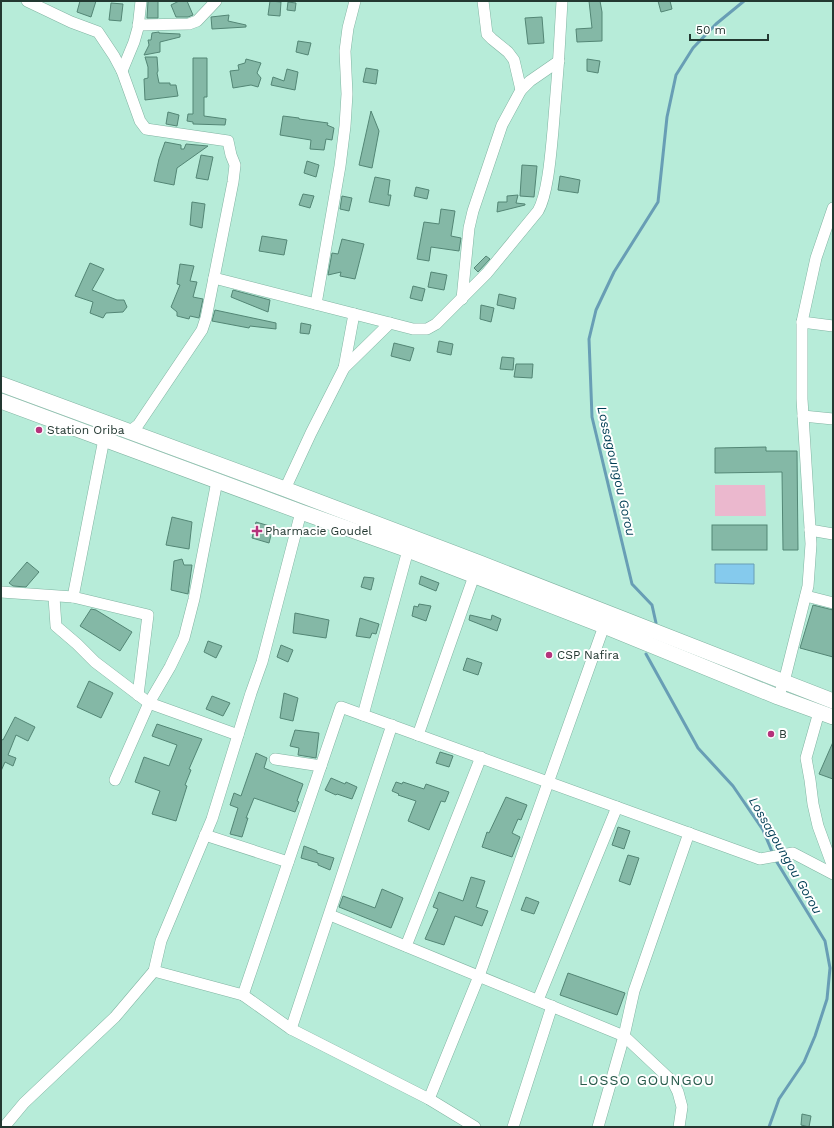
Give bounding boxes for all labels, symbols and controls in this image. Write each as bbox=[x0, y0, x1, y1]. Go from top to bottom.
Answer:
scale bar bbox=[690, 16, 768, 42]
text: 50 m bbox=[696, 23, 726, 37]
water label: Lossagoungou Gorou bbox=[594, 405, 639, 538]
place label: Station Oriba bbox=[47, 423, 125, 437]
marker: Station Oriba bbox=[34, 425, 44, 435]
place label: Pharmacie Goudel bbox=[265, 524, 372, 538]
marker: Pharmacie Goudel bbox=[252, 526, 262, 536]
place label: CSP Nafira bbox=[557, 648, 619, 662]
marker: CSP Nafira bbox=[544, 650, 554, 660]
place label: B bbox=[779, 727, 787, 741]
marker: B bbox=[766, 729, 776, 739]
water label: Lossagoungou Gorou bbox=[746, 794, 825, 917]
district label: LOSSO GOUNGOU bbox=[579, 1072, 715, 1088]

